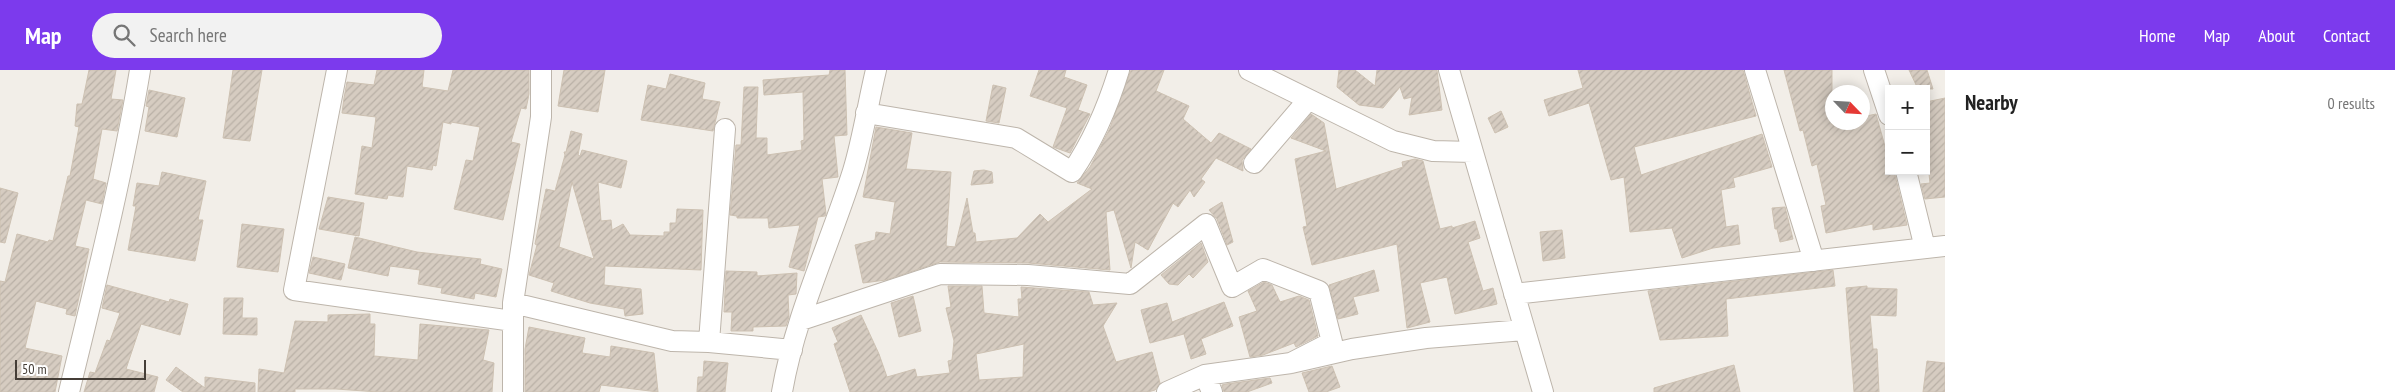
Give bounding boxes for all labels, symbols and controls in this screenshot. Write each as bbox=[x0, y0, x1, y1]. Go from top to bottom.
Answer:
search box bbox=[92, 13, 442, 58]
text: Map bbox=[25, 20, 62, 51]
icon: search bbox=[110, 21, 138, 49]
text: Search here bbox=[150, 23, 227, 47]
text: Home bbox=[2139, 24, 2176, 47]
text: Map bbox=[2204, 24, 2230, 47]
text: About bbox=[2258, 24, 2295, 47]
text: Contact bbox=[2323, 24, 2370, 47]
north arrow bbox=[1825, 85, 1870, 130]
map controls bbox=[1885, 85, 1930, 175]
button: + bbox=[1885, 85, 1930, 130]
text: Nearby bbox=[1965, 89, 2018, 116]
text: 0 results bbox=[2328, 93, 2375, 113]
button: − bbox=[1885, 130, 1930, 175]
scale bar bbox=[15, 357, 146, 380]
text: 50 m bbox=[22, 360, 47, 378]

